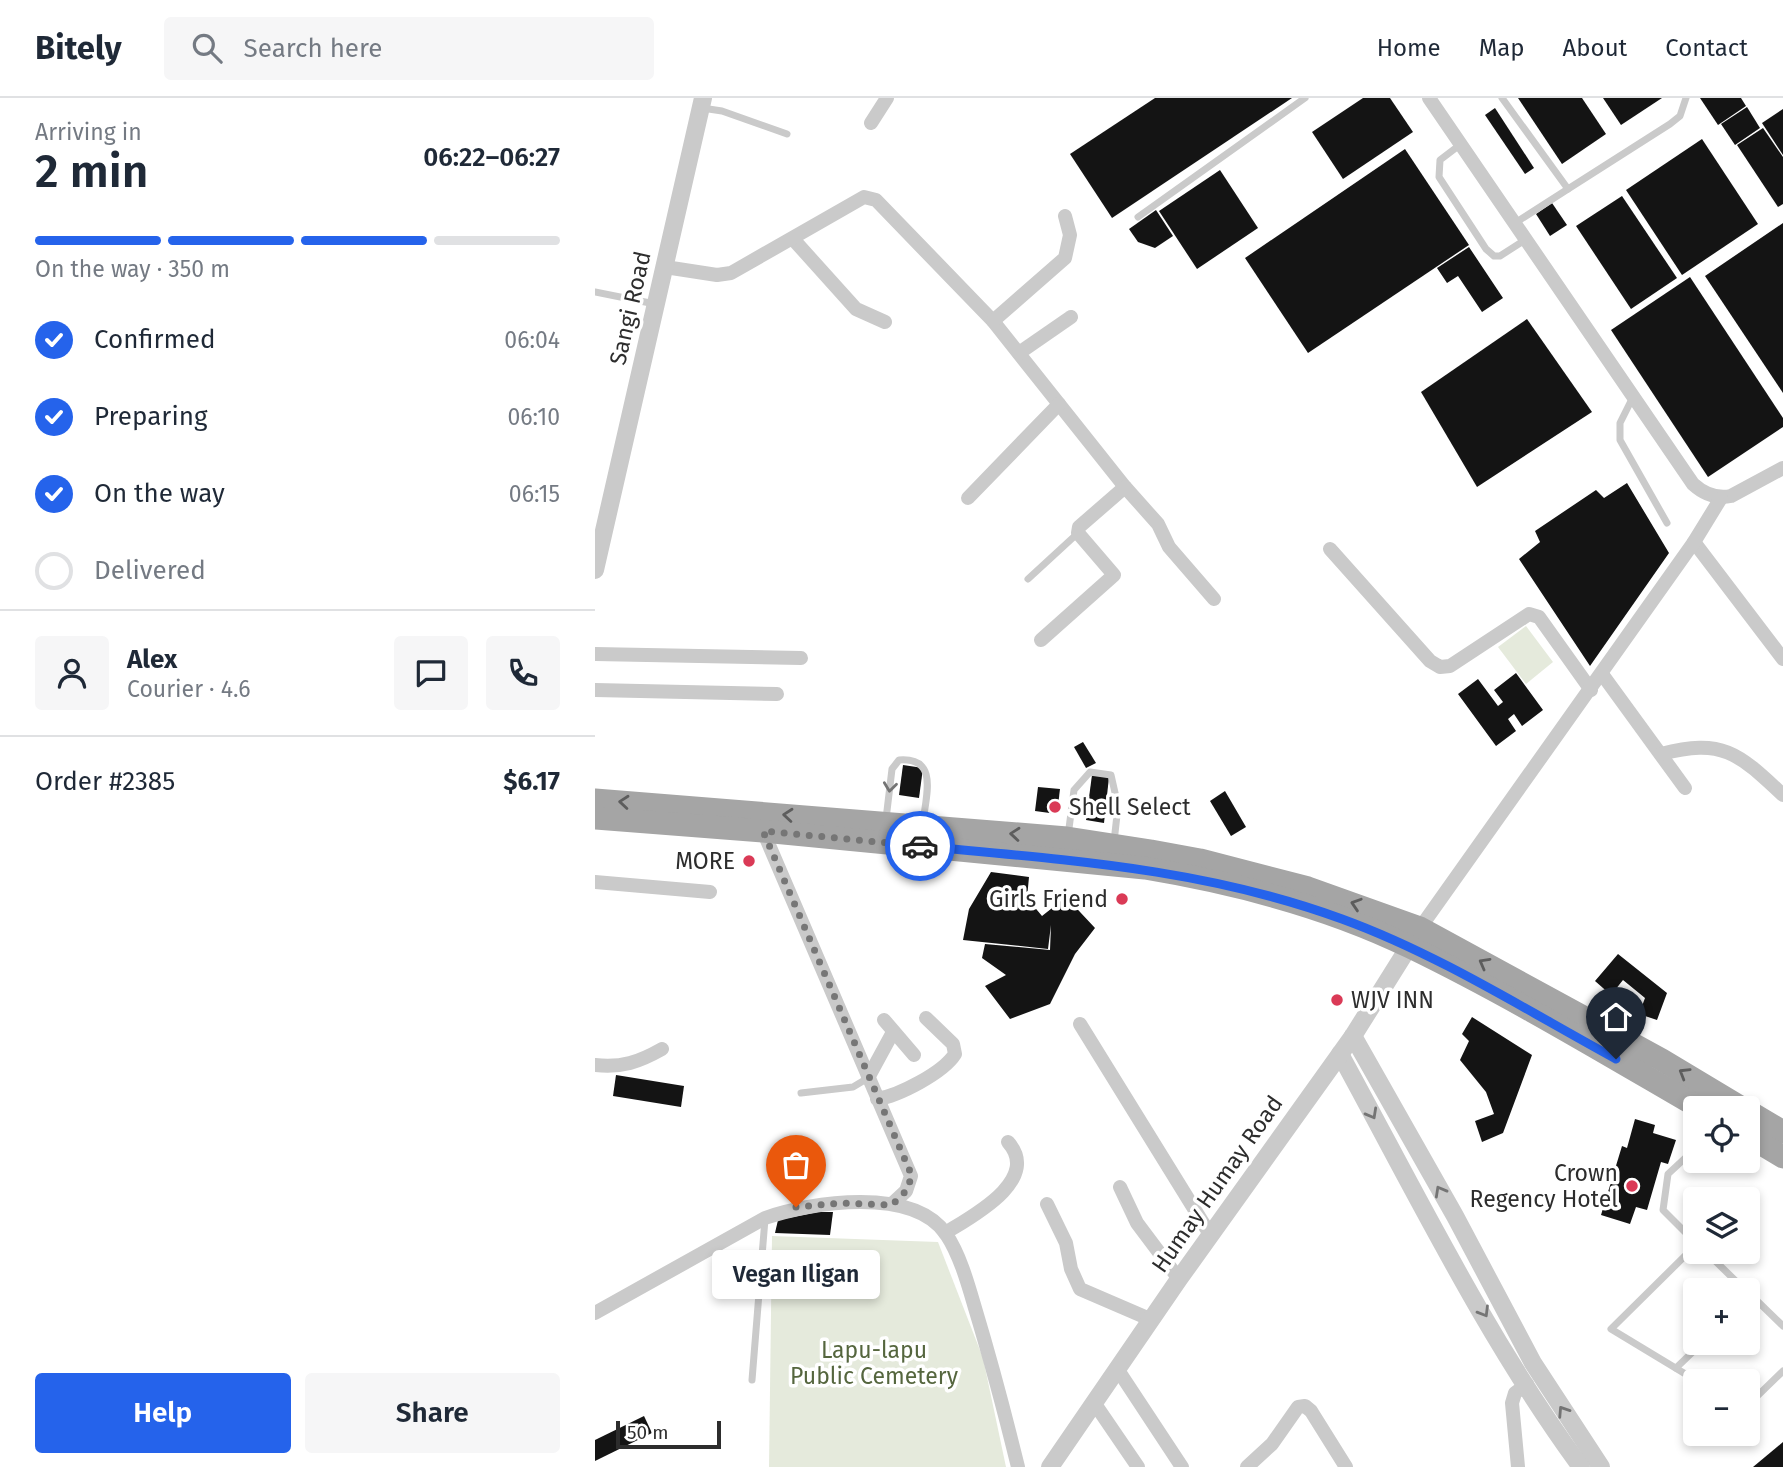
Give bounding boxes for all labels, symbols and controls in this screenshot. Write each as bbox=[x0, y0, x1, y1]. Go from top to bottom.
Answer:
search box bbox=[164, 17, 654, 80]
text: Bitely bbox=[35, 28, 122, 68]
icon: search bbox=[188, 29, 226, 67]
text: Search here bbox=[244, 33, 382, 64]
text: Home bbox=[1377, 34, 1441, 62]
text: Map bbox=[1479, 34, 1525, 62]
text: About bbox=[1563, 34, 1627, 62]
text: Contact bbox=[1665, 34, 1748, 62]
text: Arriving in bbox=[35, 118, 142, 146]
text: 06:22–06:27 bbox=[423, 142, 560, 173]
text: 2 min bbox=[35, 144, 148, 199]
street label: Sangi Road bbox=[603, 248, 657, 368]
text: On the way · 350 m bbox=[35, 255, 230, 283]
icon: check bbox=[35, 321, 73, 359]
text: Confirmed bbox=[94, 324, 215, 355]
text: 06:04 bbox=[504, 326, 560, 354]
icon: check bbox=[35, 398, 73, 436]
text: Preparing bbox=[94, 401, 207, 432]
text: 06:10 bbox=[508, 403, 560, 431]
icon: check bbox=[35, 475, 73, 513]
text: On the way bbox=[94, 478, 225, 509]
text: 06:15 bbox=[509, 480, 560, 508]
text: Delivered bbox=[94, 555, 206, 586]
button: person bbox=[35, 636, 109, 710]
button: chat bbox=[394, 636, 468, 710]
button: phone bbox=[486, 636, 560, 710]
text: Alex bbox=[127, 644, 177, 675]
text: Courier · 4.6 bbox=[127, 675, 251, 703]
text: Order #2385 bbox=[35, 766, 175, 797]
text: $6.17 bbox=[503, 766, 560, 797]
one-way arrow bbox=[883, 782, 898, 793]
place label: Shell Select bbox=[1069, 793, 1191, 821]
one-way arrow bbox=[619, 795, 630, 810]
marker: Shell Select bbox=[1047, 799, 1063, 815]
one-way arrow bbox=[782, 808, 793, 823]
courier bbox=[885, 811, 955, 881]
icon: car bbox=[901, 827, 939, 865]
one-way arrow bbox=[1009, 827, 1020, 842]
place label: MORE bbox=[675, 847, 735, 875]
marker: MORE bbox=[741, 853, 757, 869]
place label: Girls Friend bbox=[989, 885, 1108, 913]
marker: Girls Friend bbox=[1114, 891, 1130, 907]
one-way arrow bbox=[1351, 898, 1363, 912]
one-way arrow bbox=[1479, 958, 1492, 971]
place label: WJV INN bbox=[1351, 986, 1434, 1014]
pin bbox=[1586, 987, 1646, 1059]
marker: WJV INN bbox=[1329, 992, 1345, 1008]
icon: home bbox=[1597, 998, 1635, 1036]
one-way arrow bbox=[1678, 1068, 1691, 1081]
street label: Humay Humay Road bbox=[1145, 1090, 1289, 1278]
map controls bbox=[1683, 1096, 1760, 1446]
button: locate bbox=[1683, 1096, 1760, 1173]
one-way arrow bbox=[1364, 1107, 1378, 1119]
pin bbox=[766, 1135, 826, 1207]
icon: bag bbox=[777, 1146, 815, 1184]
place label: Crown Regency Hotel bbox=[1470, 1159, 1618, 1213]
marker: Crown Regency Hotel bbox=[1624, 1178, 1640, 1194]
one-way arrow bbox=[1435, 1185, 1448, 1198]
button: layers bbox=[1683, 1187, 1760, 1264]
callout: Vegan Iligan bbox=[712, 1249, 880, 1298]
text: Vegan Iligan bbox=[733, 1260, 859, 1288]
button: + bbox=[1683, 1278, 1760, 1355]
one-way arrow bbox=[1475, 1305, 1488, 1318]
park label: Lapu-lapu Public Cemetery bbox=[790, 1336, 959, 1390]
button: − bbox=[1683, 1369, 1760, 1446]
button: Help bbox=[35, 1373, 291, 1453]
button: Share bbox=[305, 1373, 560, 1453]
one-way arrow bbox=[1558, 1405, 1571, 1418]
scale bar bbox=[616, 1418, 721, 1450]
text: 50 m bbox=[627, 1421, 668, 1444]

